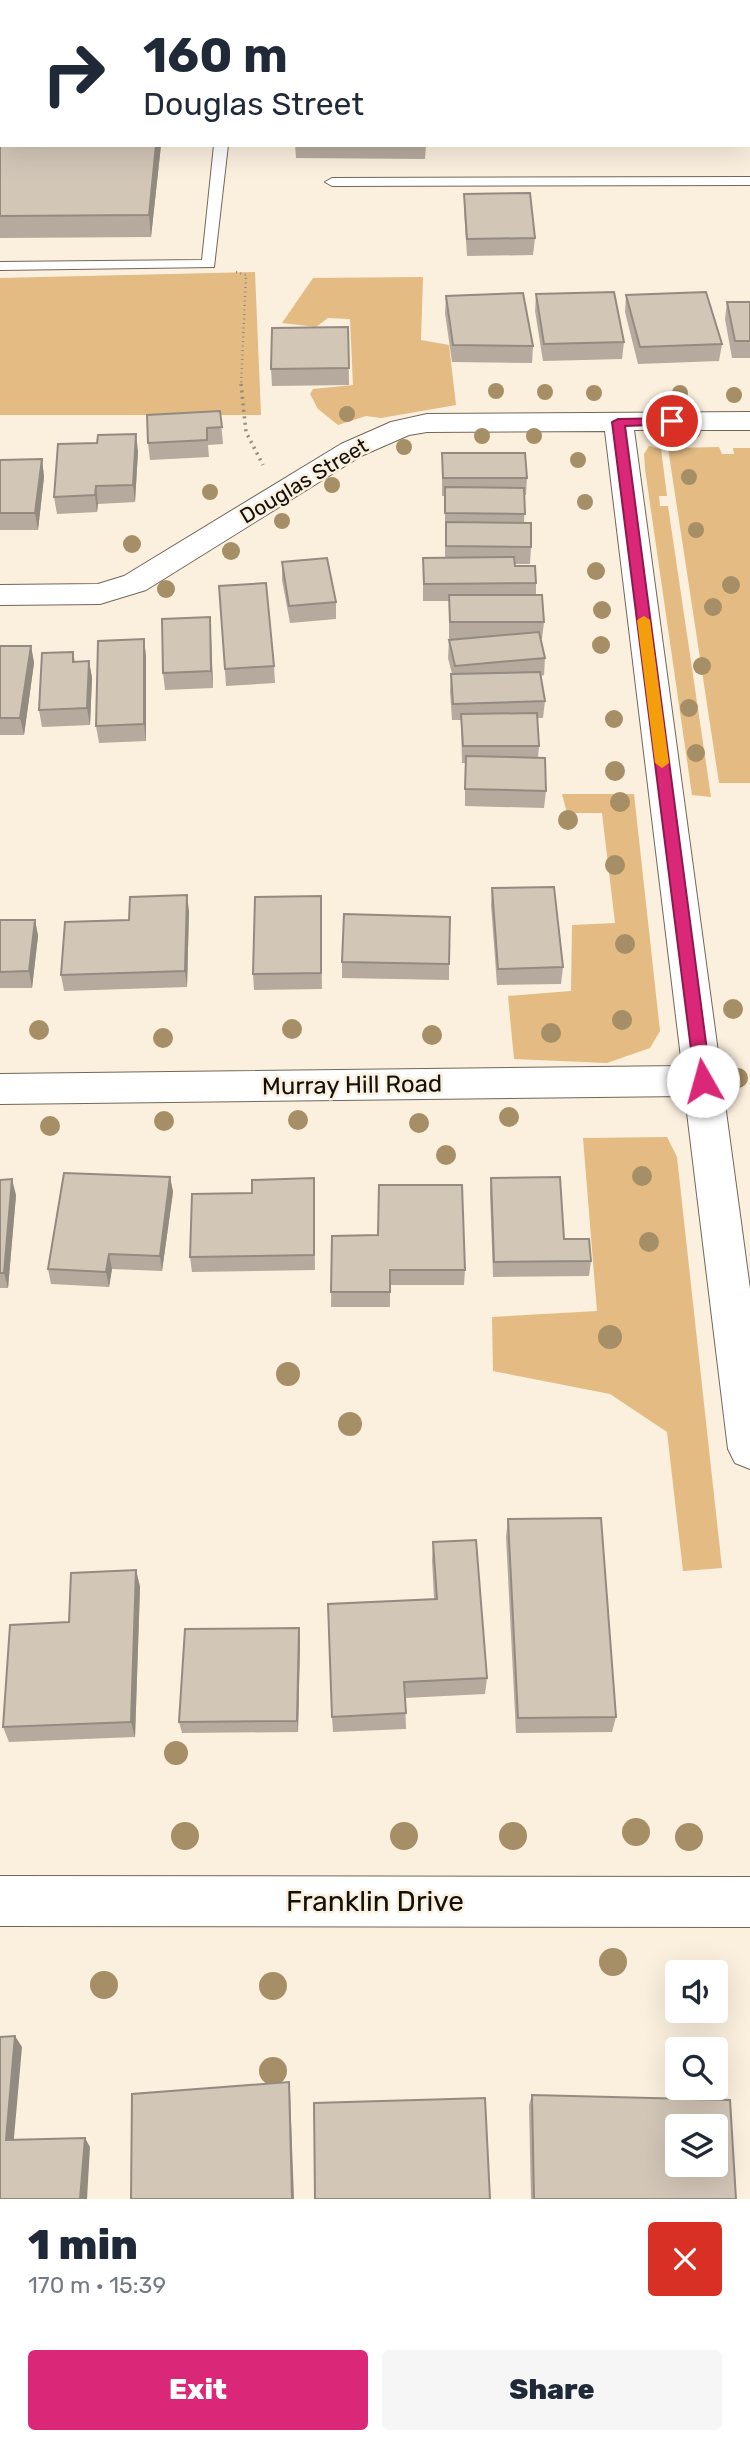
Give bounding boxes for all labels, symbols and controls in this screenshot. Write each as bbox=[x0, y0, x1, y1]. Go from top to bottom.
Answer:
text: 160 m bbox=[143, 26, 288, 84]
icon: right bbox=[28, 28, 119, 119]
text: Douglas Street bbox=[143, 85, 364, 123]
pin bbox=[642, 391, 702, 451]
icon: arrive bbox=[653, 402, 691, 440]
street label: Douglas Street bbox=[235, 433, 372, 529]
position arrow bbox=[666, 1044, 740, 1118]
street label: Murray Hill Road bbox=[262, 1069, 442, 1101]
street label: Franklin Drive bbox=[286, 1885, 464, 1918]
map controls bbox=[665, 1960, 728, 2177]
button: sound bbox=[665, 1960, 728, 2023]
button: search bbox=[665, 2037, 728, 2100]
button: layers bbox=[665, 2114, 728, 2177]
text: 1 min bbox=[28, 2220, 138, 2270]
button: close bbox=[648, 2222, 722, 2296]
text: 170 m · 15:39 bbox=[28, 2271, 166, 2299]
button: Exit bbox=[28, 2350, 368, 2430]
button: Share bbox=[382, 2350, 722, 2430]

